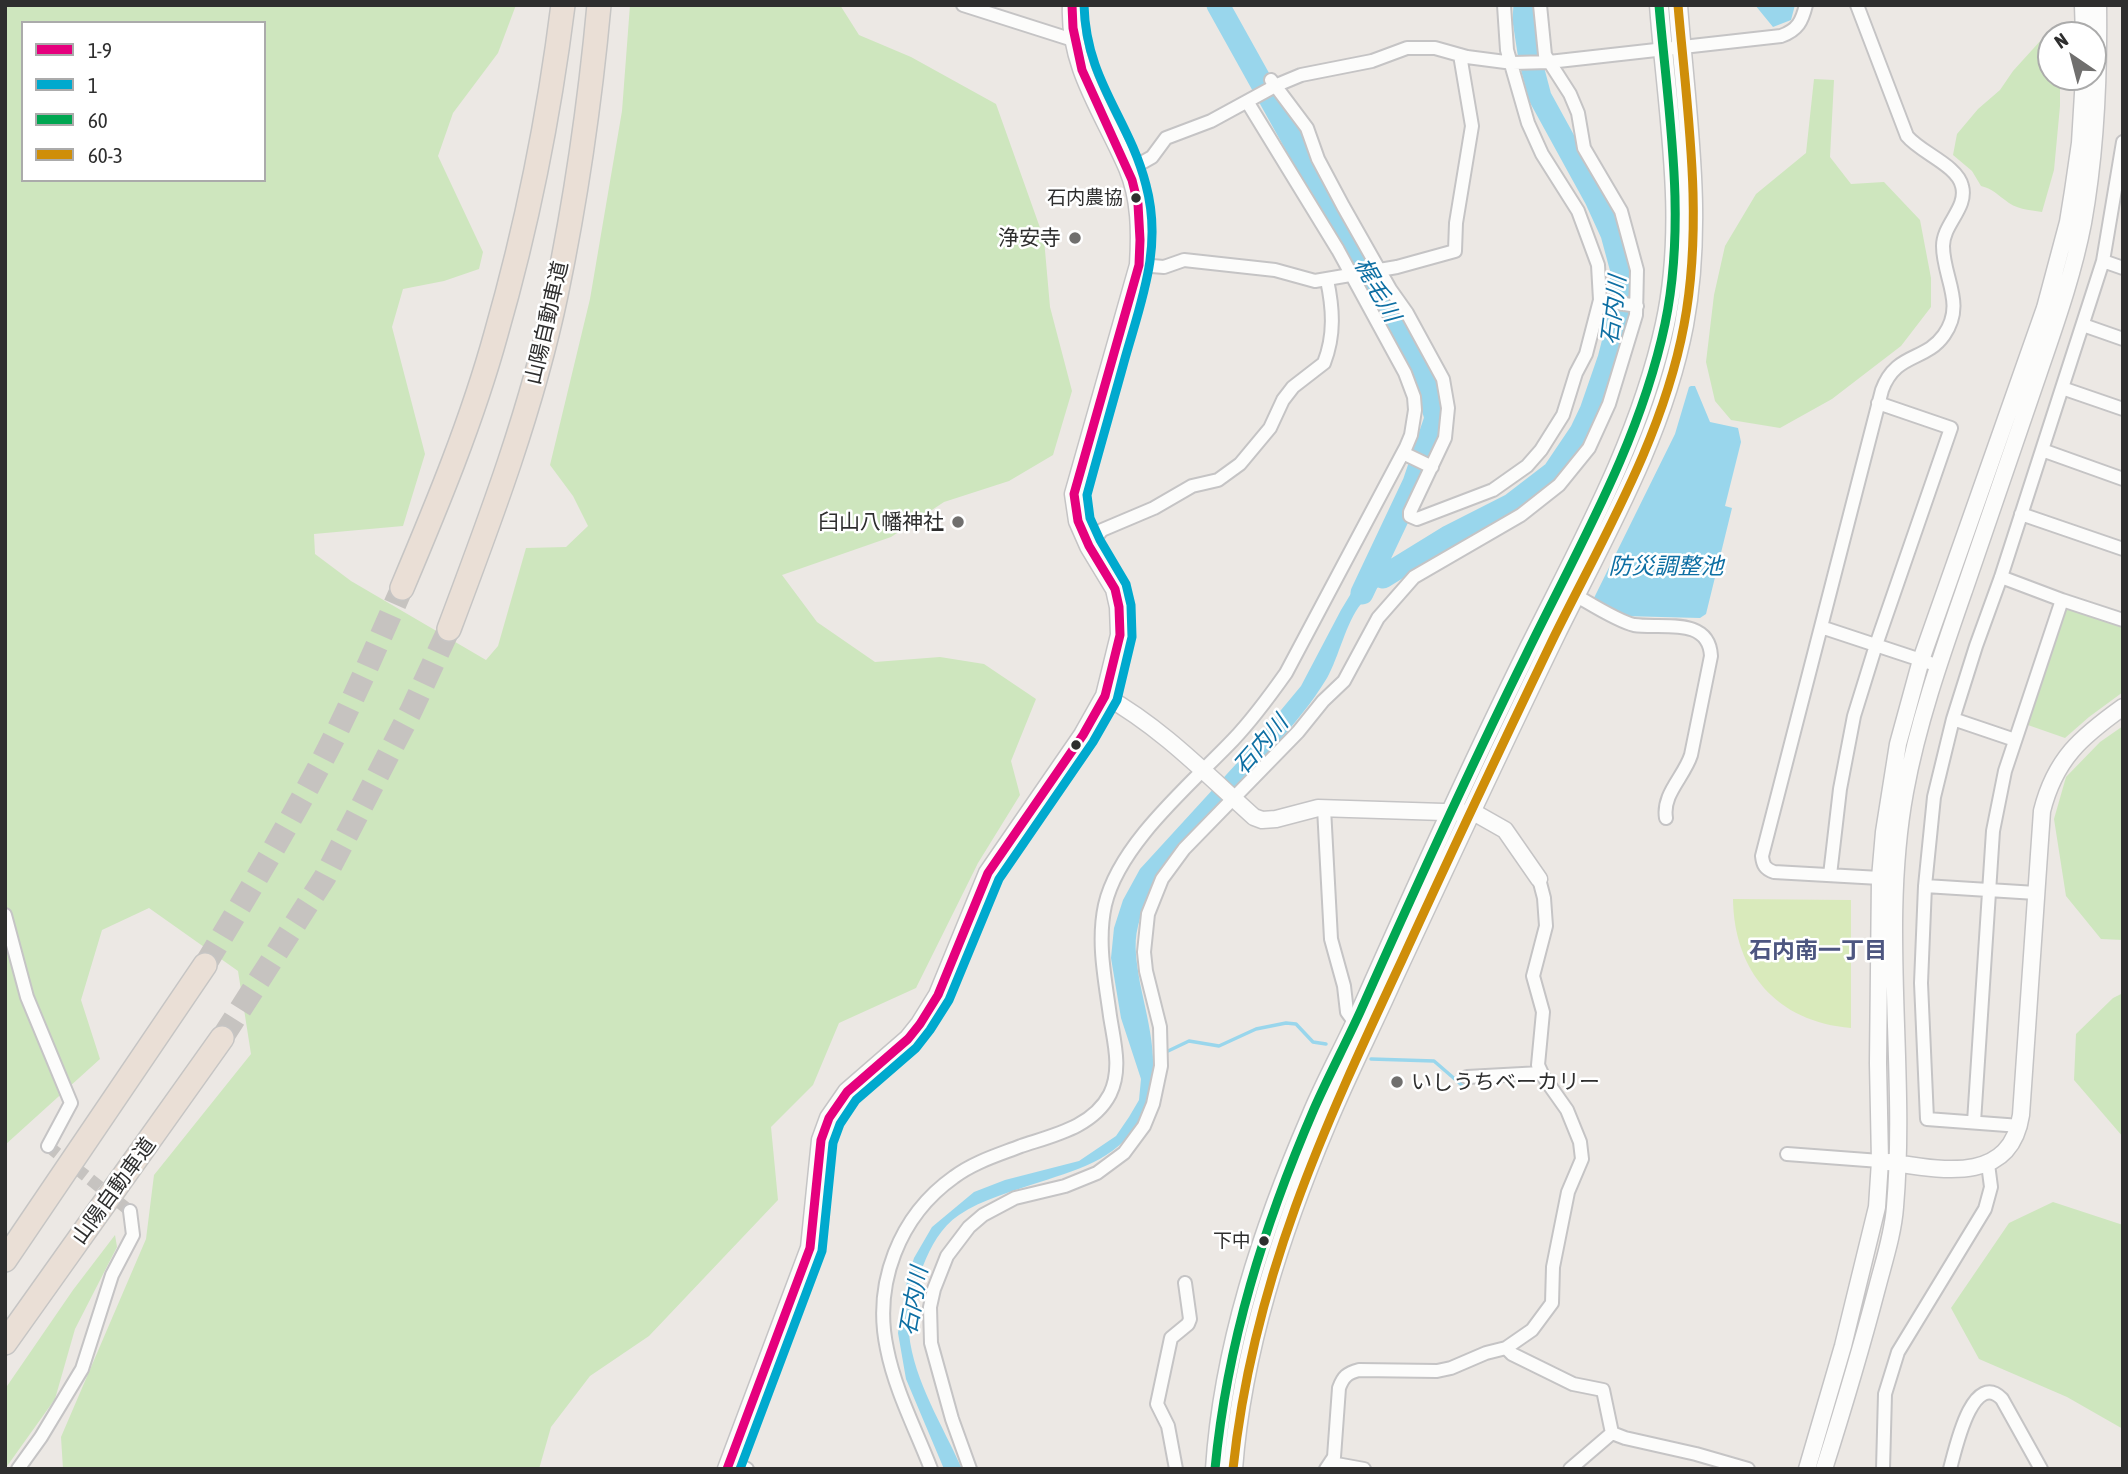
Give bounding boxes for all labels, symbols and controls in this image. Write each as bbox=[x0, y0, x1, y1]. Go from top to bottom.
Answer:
legend bbox=[21, 21, 266, 182]
north arrow bbox=[2037, 21, 2107, 91]
text: N bbox=[2050, 28, 2072, 53]
text: 1-9 bbox=[88, 38, 112, 62]
text: 1 bbox=[88, 73, 98, 97]
text: 60 bbox=[88, 108, 108, 132]
text: 60-3 bbox=[88, 143, 123, 167]
place label: 石内農協 bbox=[1047, 187, 1123, 209]
marker: 石内農協 bbox=[1129, 191, 1143, 205]
place label: 浄安寺 bbox=[998, 225, 1061, 251]
marker: 浄安寺 bbox=[1067, 230, 1083, 246]
water label: 梶毛川 bbox=[1348, 253, 1406, 327]
street label: 山陽自動車道 bbox=[521, 259, 573, 387]
water label: 石内川 bbox=[1596, 274, 1632, 346]
place label: 臼山八幡神社 bbox=[818, 509, 944, 535]
marker: 臼山八幡神社 bbox=[950, 514, 966, 530]
water label: 防災調整池 bbox=[1609, 553, 1723, 581]
water label: 石内川 bbox=[1228, 710, 1294, 780]
unlabelled marker bbox=[1069, 738, 1083, 752]
district label: 石内南一丁目 bbox=[1749, 937, 1887, 965]
place label: いしうちベーカリー bbox=[1411, 1069, 1600, 1095]
marker: いしうちベーカリー bbox=[1389, 1074, 1405, 1090]
street label: 山陽自動車道 bbox=[67, 1133, 161, 1249]
place label: 下中 bbox=[1213, 1230, 1251, 1252]
marker: 下中 bbox=[1257, 1234, 1271, 1248]
water label: 石内川 bbox=[894, 1265, 934, 1337]

